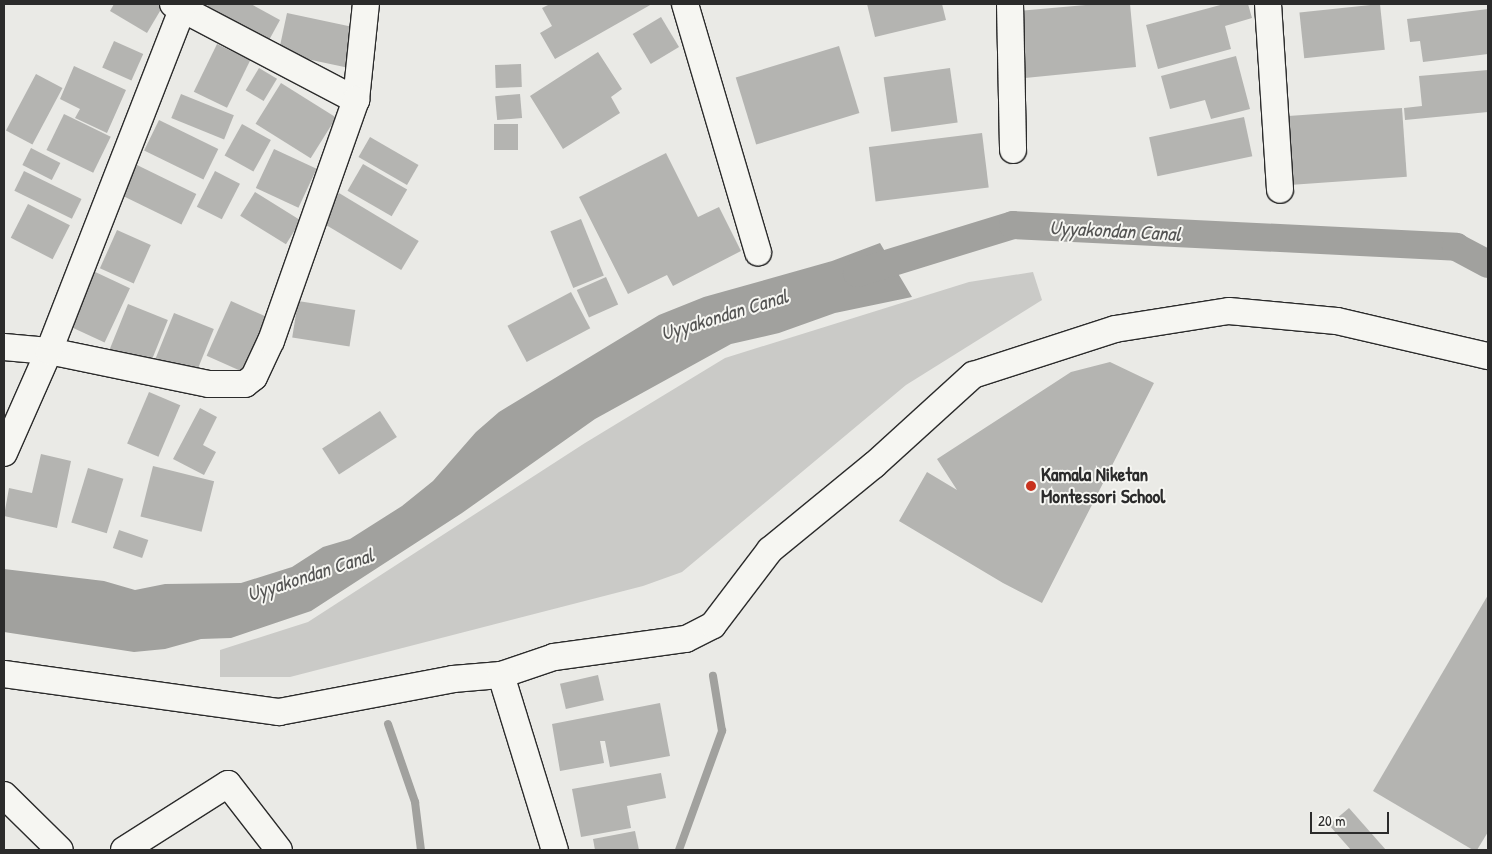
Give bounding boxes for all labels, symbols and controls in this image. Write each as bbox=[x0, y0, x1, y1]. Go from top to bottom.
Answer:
water label: Uyyakondan Canal bbox=[1049, 215, 1181, 245]
water label: Uyyakondan Canal bbox=[658, 283, 790, 345]
place label: Kamala Niketan Montessori School bbox=[1041, 464, 1165, 508]
marker: Kamala Niketan Montessori School bbox=[1025, 480, 1037, 492]
water label: Uyyakondan Canal bbox=[244, 542, 376, 606]
scale bar bbox=[1312, 802, 1391, 834]
text: 20 m bbox=[1318, 810, 1345, 831]

